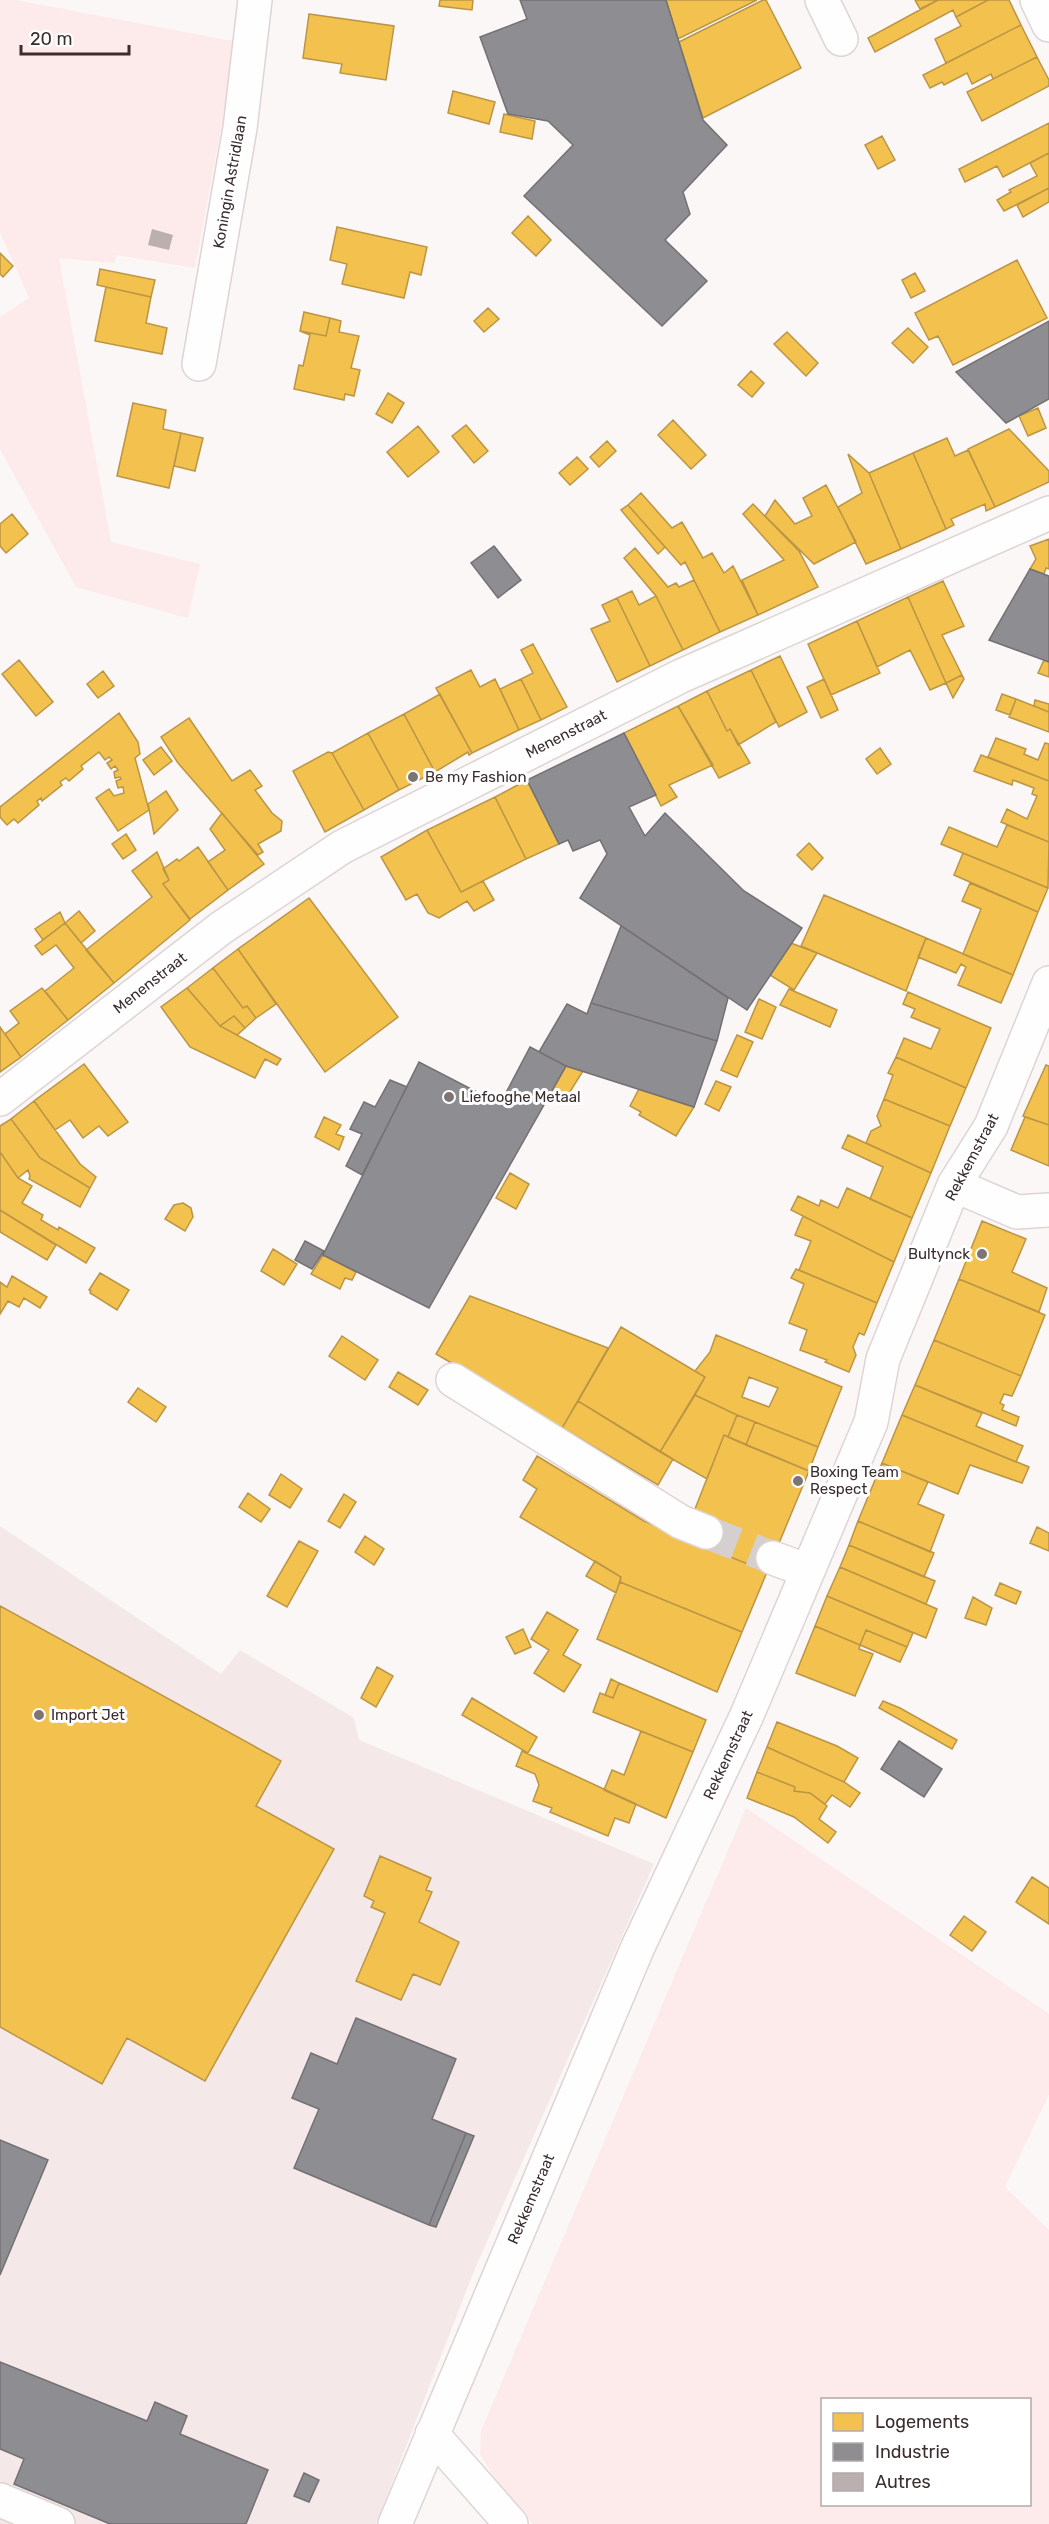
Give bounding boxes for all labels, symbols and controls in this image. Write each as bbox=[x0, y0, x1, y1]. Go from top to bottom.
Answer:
scale bar bbox=[21, 18, 129, 56]
text: 20 m bbox=[30, 28, 72, 50]
street label: Koningin Astridlaan bbox=[209, 114, 251, 250]
street label: Menenstraat bbox=[523, 706, 610, 762]
place label: Be my Fashion bbox=[425, 768, 526, 786]
marker: Be my Fashion bbox=[406, 770, 420, 784]
street label: Menenstraat bbox=[110, 949, 190, 1017]
place label: Liefooghe Metaal bbox=[461, 1088, 581, 1106]
marker: Liefooghe Metaal bbox=[442, 1090, 456, 1104]
street label: Rekkemstraat bbox=[941, 1110, 1003, 1204]
place label: Bultynck bbox=[908, 1245, 970, 1263]
marker: Bultynck bbox=[975, 1247, 989, 1261]
place label: Boxing Team Respect bbox=[810, 1463, 899, 1498]
marker: Boxing Team Respect bbox=[791, 1474, 805, 1488]
place label: Import Jet bbox=[51, 1706, 125, 1724]
street label: Rekkemstraat bbox=[699, 1707, 757, 1802]
marker: Import Jet bbox=[32, 1708, 46, 1722]
street label: Rekkemstraat bbox=[504, 2151, 558, 2247]
legend bbox=[821, 2398, 1031, 2506]
text: Logements bbox=[875, 2411, 969, 2433]
text: Industrie bbox=[875, 2441, 950, 2463]
text: Autres bbox=[875, 2471, 931, 2493]

